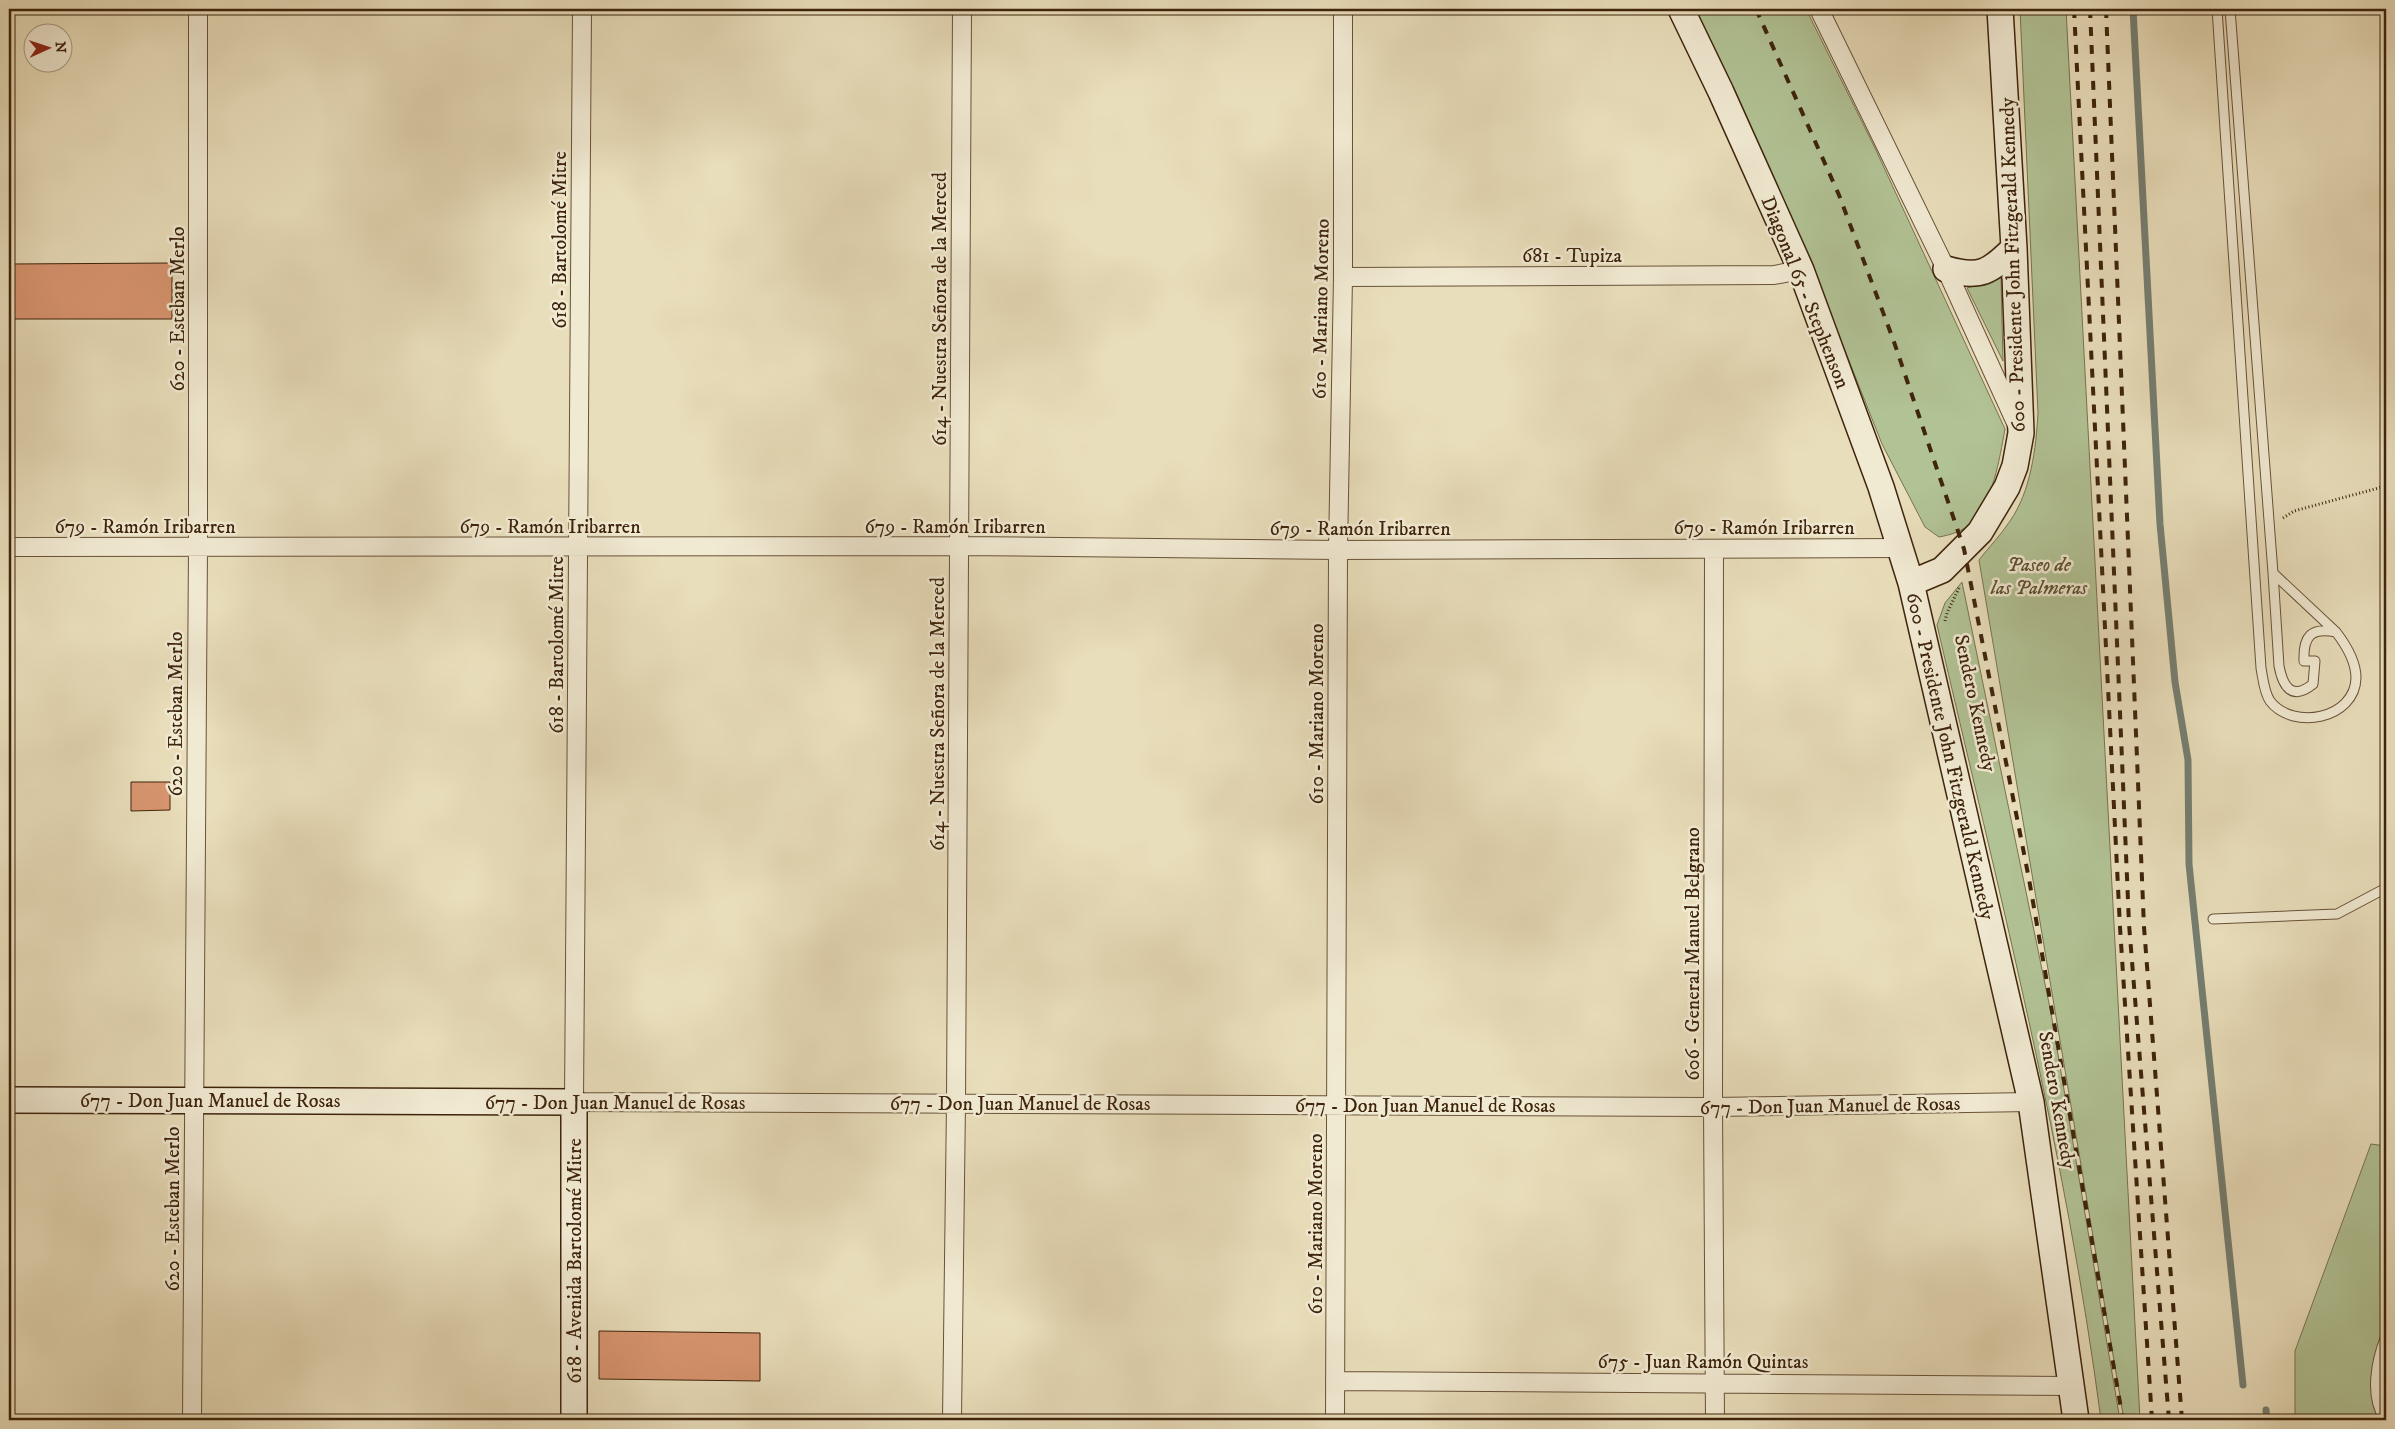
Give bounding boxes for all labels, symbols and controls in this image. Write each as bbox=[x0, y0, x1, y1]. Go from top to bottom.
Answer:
north arrow bbox=[22, 22, 72, 72]
text: N bbox=[51, 41, 69, 54]
street label: 600 - Presidente John Fitzgerald Kennedy bbox=[1995, 97, 2032, 433]
street label: 618 - Bartolomé Mitre bbox=[548, 151, 573, 329]
street label: 614 - Nuestra Señora de la Merced bbox=[928, 172, 953, 446]
street label: Diagonal 65 - Stephenson bbox=[1755, 193, 1855, 393]
street label: 610 - Mariano Moreno bbox=[1307, 218, 1336, 400]
street label: 620 - Esteban Merlo bbox=[166, 226, 191, 392]
street label: 681 - Tupiza bbox=[1522, 244, 1623, 269]
street label: 679 - Ramón Iribarren bbox=[54, 515, 236, 540]
street label: 679 - Ramón Iribarren bbox=[459, 515, 641, 540]
street label: 679 - Ramón Iribarren bbox=[864, 515, 1046, 540]
street label: 679 - Ramón Iribarren bbox=[1673, 516, 1855, 541]
street label: 679 - Ramón Iribarren bbox=[1269, 517, 1451, 542]
park label: Paseo de las Palmeras bbox=[1990, 553, 2088, 601]
street label: 618 - Bartolomé Mitre bbox=[545, 556, 570, 734]
street label: 614 - Nuestra Señora de la Merced bbox=[926, 577, 951, 851]
street label: 600 - Presidente John Fitzgerald Kennedy bbox=[1900, 590, 2000, 923]
street label: 610 - Mariano Moreno bbox=[1305, 624, 1330, 804]
street label: 620 - Esteban Merlo bbox=[164, 631, 189, 797]
street label: Sendero Kennedy bbox=[1948, 633, 2001, 775]
street label: 606 - General Manuel Belgrano bbox=[1681, 827, 1706, 1081]
street label: Sendero Kennedy bbox=[2032, 1029, 2081, 1172]
street label: 677 - Don Juan Manuel de Rosas bbox=[80, 1089, 341, 1114]
street label: 677 - Don Juan Manuel de Rosas bbox=[485, 1091, 746, 1116]
street label: 677 - Don Juan Manuel de Rosas bbox=[890, 1092, 1151, 1117]
street label: 677 - Don Juan Manuel de Rosas bbox=[1699, 1092, 1961, 1121]
street label: 677 - Don Juan Manuel de Rosas bbox=[1295, 1094, 1556, 1119]
street label: 620 - Esteban Merlo bbox=[161, 1126, 186, 1292]
street label: 610 - Mariano Moreno bbox=[1304, 1134, 1329, 1314]
street label: 618 - Avenida Bartolomé Mitre bbox=[563, 1138, 588, 1384]
street label: 675 - Juan Ramón Quintas bbox=[1598, 1350, 1809, 1375]

